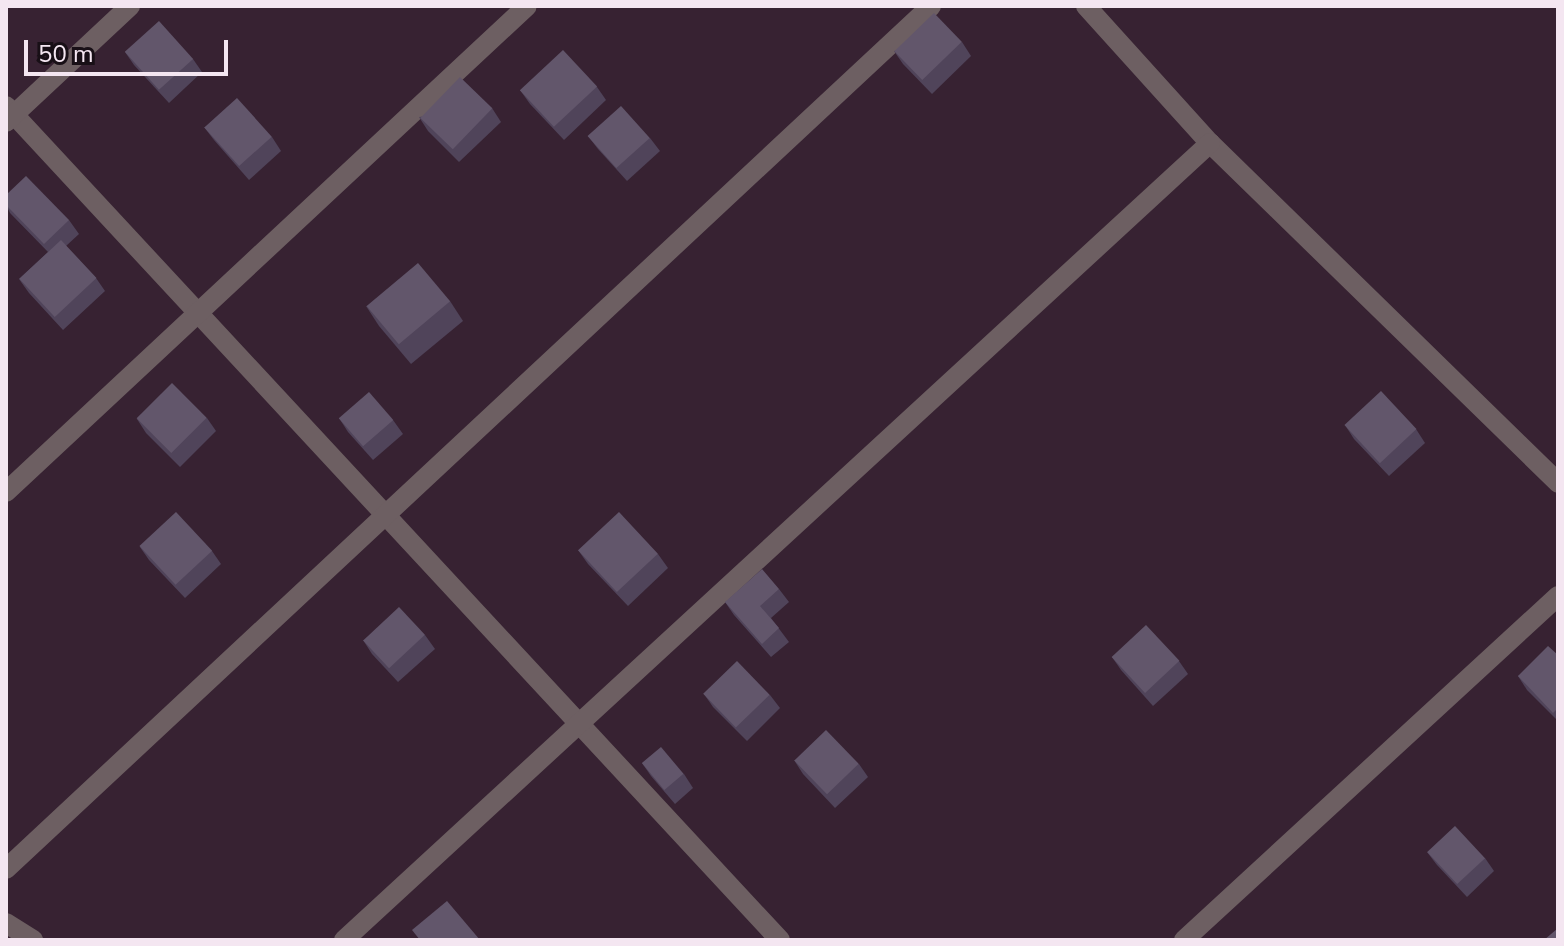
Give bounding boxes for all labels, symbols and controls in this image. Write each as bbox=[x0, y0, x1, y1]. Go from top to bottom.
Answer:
scale bar bbox=[28, 24, 232, 74]
text: 50 m bbox=[38, 38, 94, 70]

